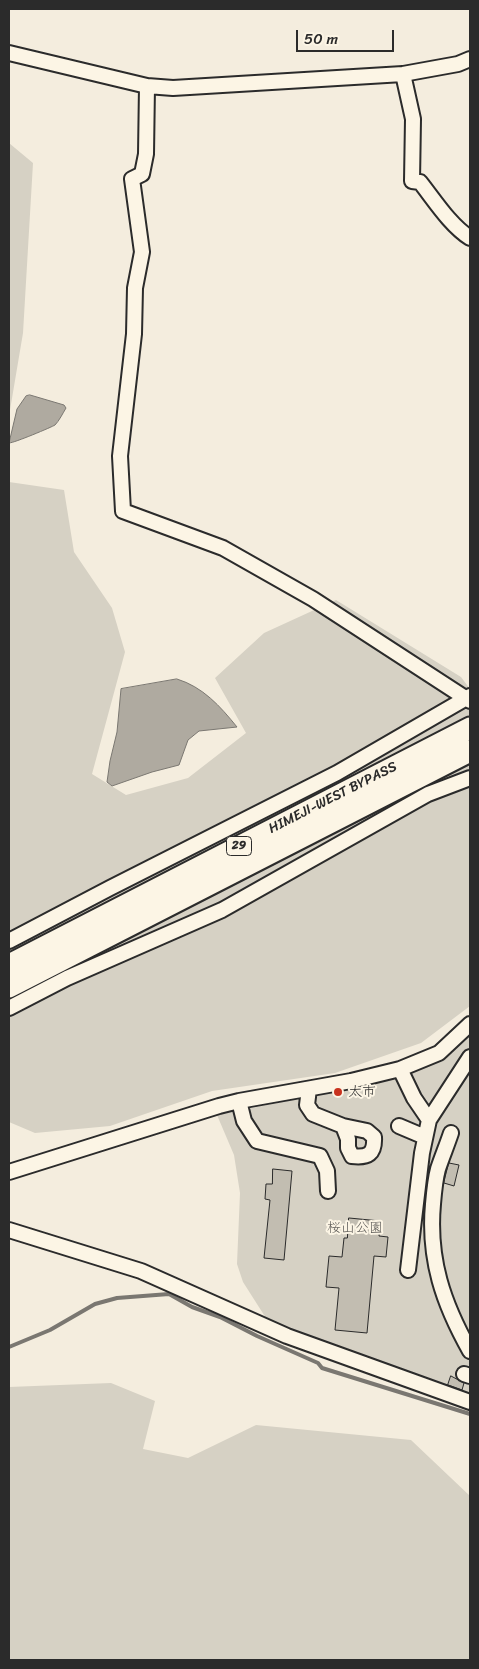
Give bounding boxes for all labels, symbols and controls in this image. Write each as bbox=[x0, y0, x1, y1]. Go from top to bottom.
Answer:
scale bar bbox=[299, 20, 396, 52]
text: 50 m bbox=[304, 26, 338, 52]
street label: HIMEJI-WEST BYPASS bbox=[266, 758, 400, 838]
road number: 29 bbox=[226, 836, 252, 856]
place label: 太市 bbox=[348, 1084, 376, 1100]
marker: 太市 bbox=[332, 1086, 344, 1098]
park label: 桜山公園 bbox=[327, 1220, 383, 1236]

